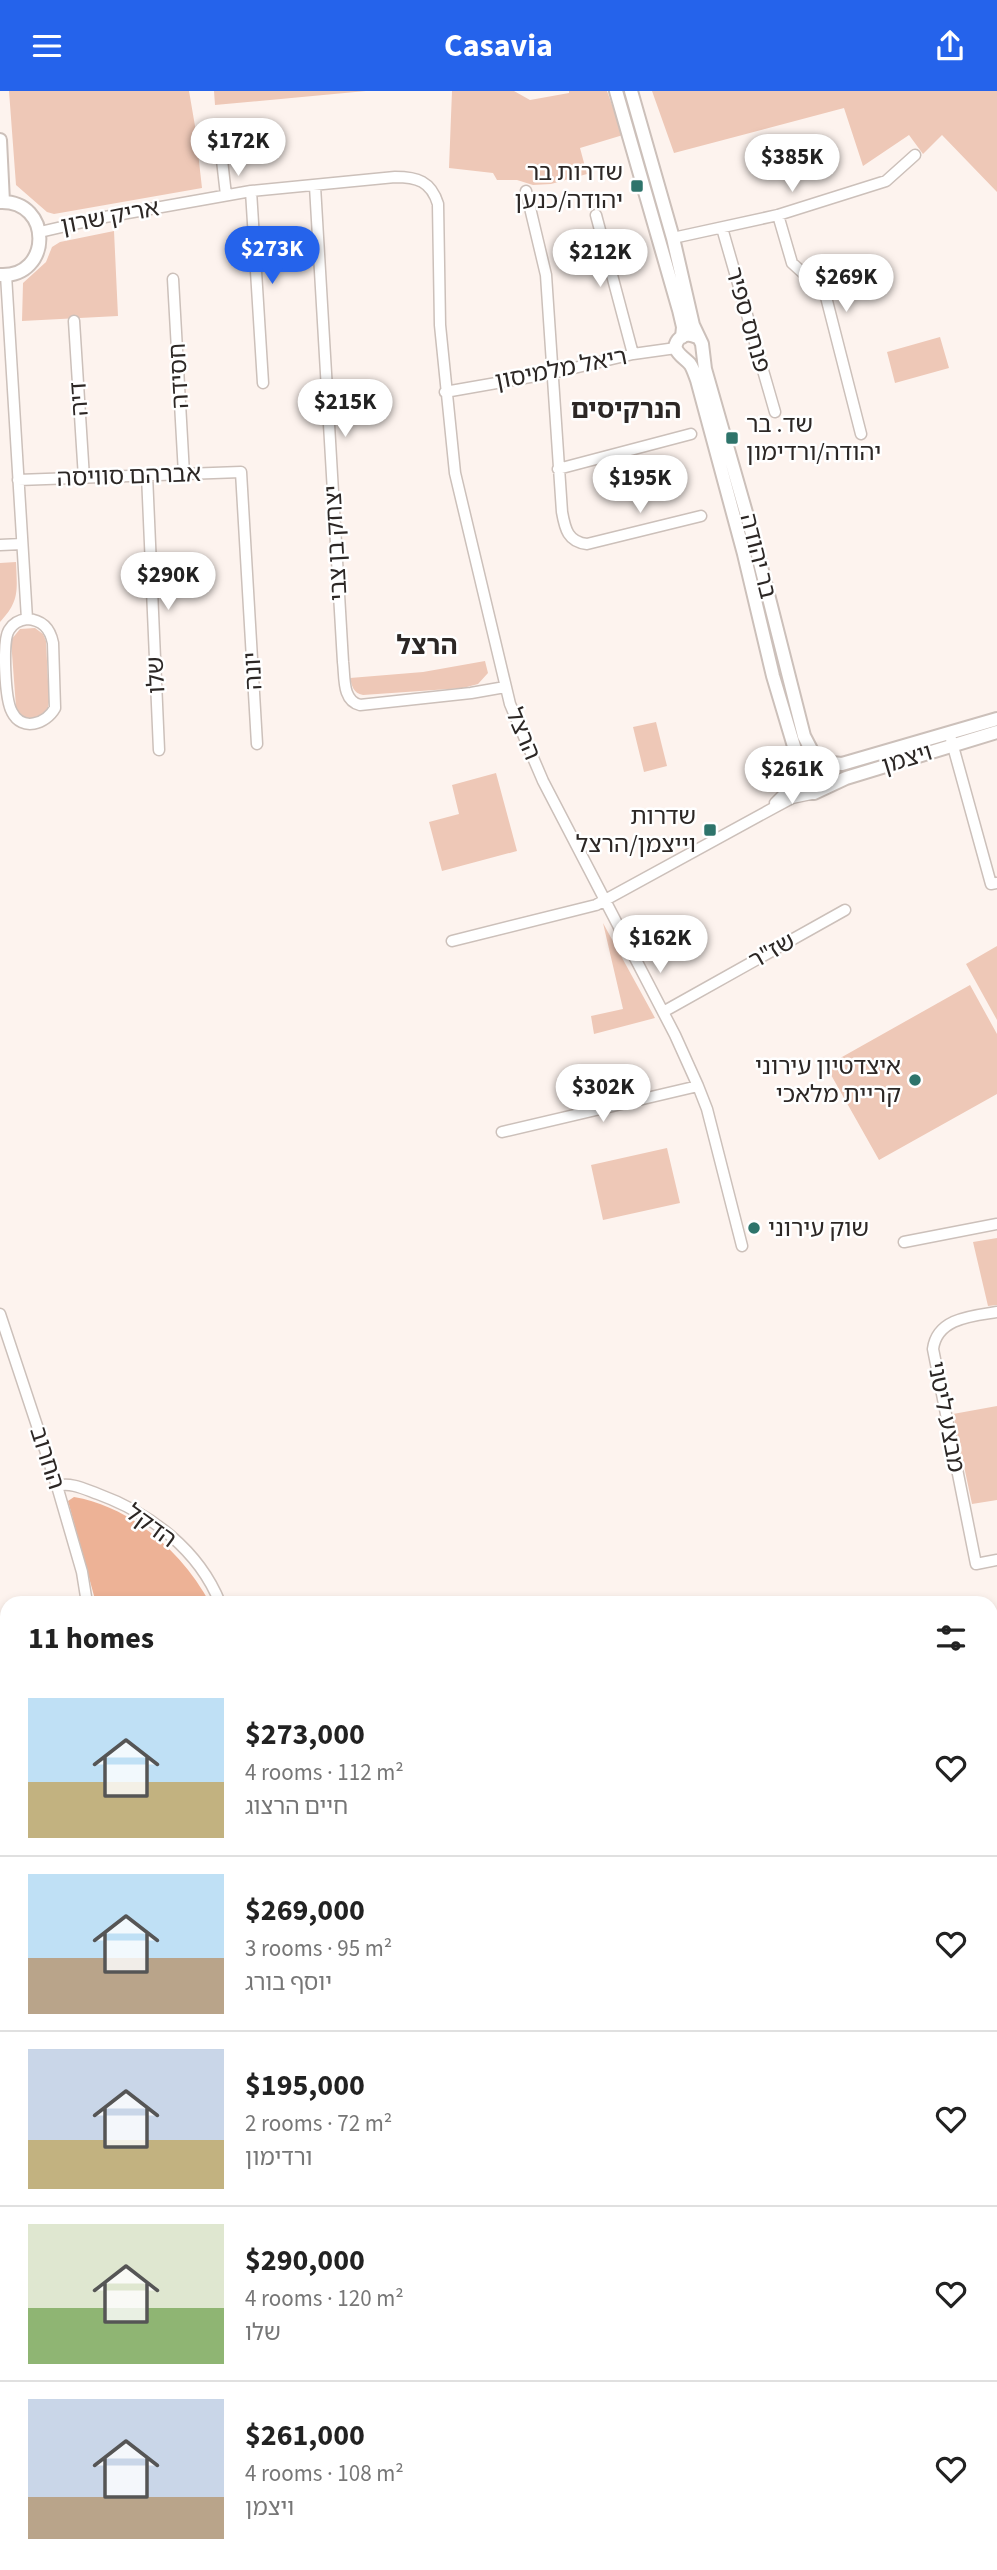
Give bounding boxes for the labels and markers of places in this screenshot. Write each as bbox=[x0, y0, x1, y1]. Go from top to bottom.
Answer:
pin: $172K bbox=[189, 119, 287, 178]
pin: $385K bbox=[743, 134, 841, 194]
place label: שדרות בר יהודה/כנען bbox=[515, 155, 623, 218]
marker: שדרות בר יהודה/כנען bbox=[629, 178, 645, 194]
pin: $273K bbox=[223, 227, 321, 286]
pin: $212K bbox=[551, 229, 649, 289]
pin: $269K bbox=[797, 255, 895, 314]
pin: $215K bbox=[296, 379, 394, 439]
place label: שד. בר יהודה/ורדימון bbox=[746, 407, 881, 470]
marker: שד. בר יהודה/ורדימון bbox=[724, 430, 740, 446]
pin: $195K bbox=[591, 455, 689, 515]
pin: $290K bbox=[119, 553, 217, 612]
pin: $261K bbox=[743, 747, 841, 806]
place label: שדרות וייצמן/הרצל bbox=[576, 799, 696, 862]
marker: שדרות וייצמן/הרצל bbox=[702, 822, 718, 838]
pin: $162K bbox=[611, 915, 709, 975]
place label: איצדטיון עירוני קריית מלאכי bbox=[755, 1049, 901, 1112]
pin: $302K bbox=[554, 1065, 652, 1124]
marker: איצדטיון עירוני קריית מלאכי bbox=[907, 1072, 923, 1088]
place label: שוק עירוני bbox=[768, 1211, 869, 1246]
marker: שוק עירוני bbox=[746, 1220, 762, 1236]

